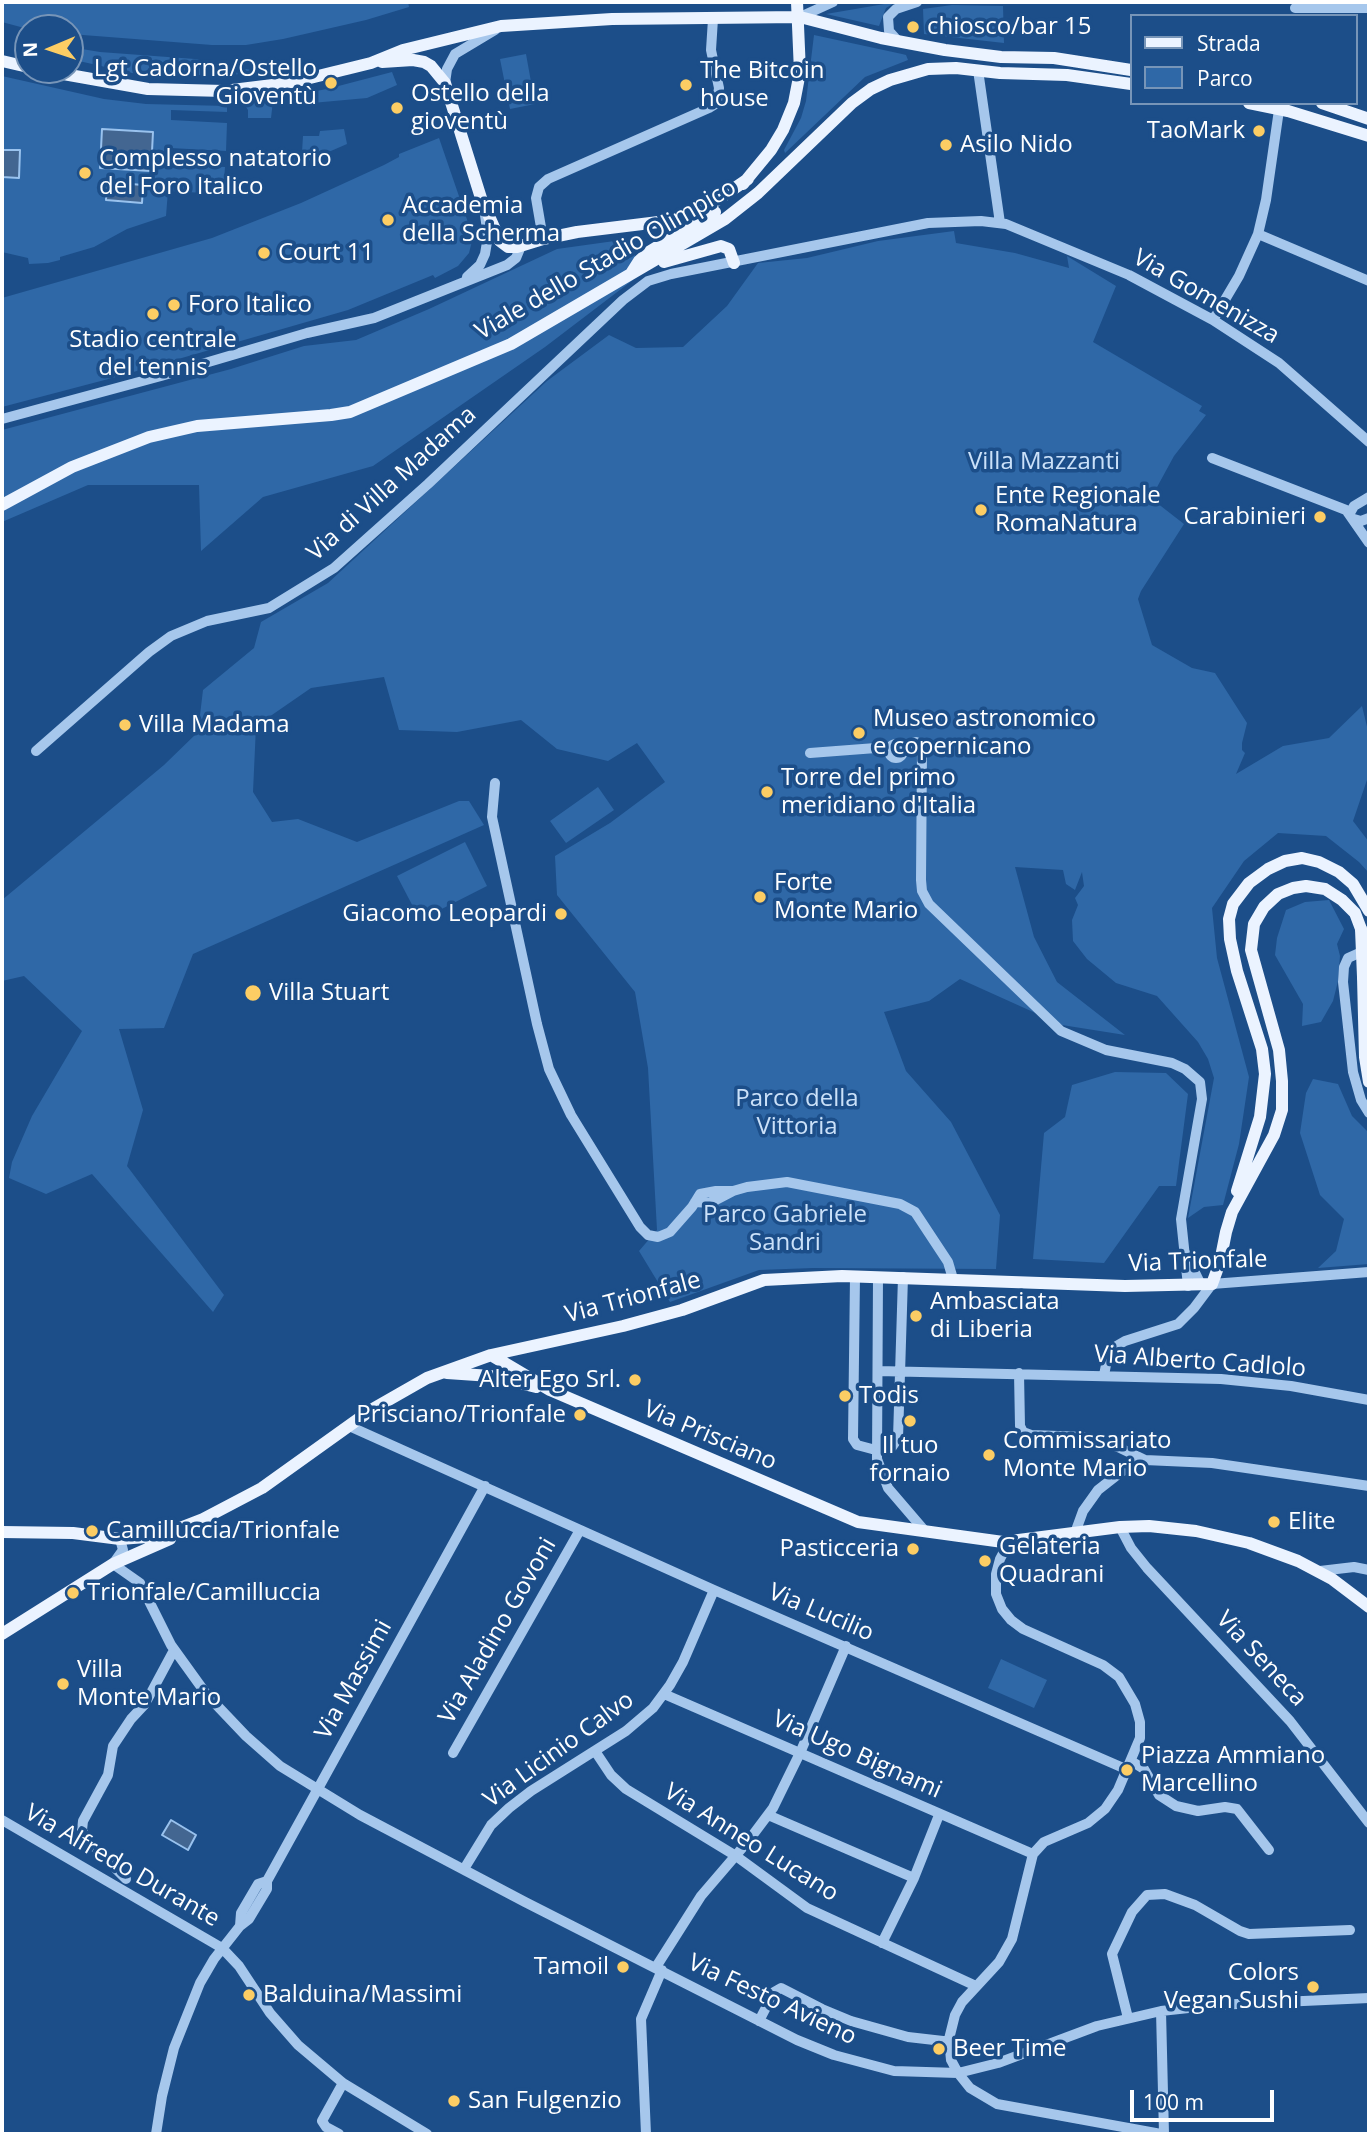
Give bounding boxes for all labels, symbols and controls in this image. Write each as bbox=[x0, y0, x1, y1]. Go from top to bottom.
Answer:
place label: chiosco/bar 15 bbox=[927, 13, 1091, 41]
north arrow bbox=[14, 14, 84, 84]
legend bbox=[1130, 14, 1357, 105]
marker: chiosco/bar 15 bbox=[905, 19, 921, 35]
text: Strada bbox=[1197, 29, 1261, 57]
text: N bbox=[17, 41, 43, 58]
place label: Lgt Cadorna/Ostello Gioventù bbox=[94, 55, 317, 111]
place label: The Bitcoin house bbox=[700, 57, 824, 113]
text: Parco bbox=[1197, 64, 1253, 92]
marker: Lgt Cadorna/Ostello Gioventù bbox=[323, 75, 339, 91]
marker: The Bitcoin house bbox=[678, 77, 694, 93]
place label: Ostello della gioventù bbox=[411, 80, 550, 136]
marker: Ostello della gioventù bbox=[389, 100, 405, 116]
place label: TaoMark bbox=[1147, 117, 1245, 145]
marker: TaoMark bbox=[1251, 123, 1267, 139]
place label: Asilo Nido bbox=[960, 131, 1073, 159]
marker: Asilo Nido bbox=[938, 137, 954, 153]
place label: Complesso natatorio del Foro Italico bbox=[99, 145, 332, 201]
marker: Complesso natatorio del Foro Italico bbox=[77, 165, 93, 181]
street label: Viale dello Stadio Olimpico bbox=[470, 173, 742, 347]
place label: Accademia della Scherma bbox=[402, 192, 560, 248]
marker: Accademia della Scherma bbox=[380, 212, 396, 228]
place label: Court 11 bbox=[278, 239, 374, 267]
street label: Via Gomenizza bbox=[1128, 243, 1284, 351]
marker: Court 11 bbox=[256, 245, 272, 261]
place label: Foro Italico bbox=[188, 291, 312, 319]
marker: Foro Italico bbox=[166, 297, 182, 313]
marker: Stadio centrale del tennis bbox=[145, 306, 161, 322]
place label: Stadio centrale del tennis bbox=[69, 326, 237, 382]
street label: Via di Villa Madama bbox=[302, 401, 482, 567]
park label: Villa Mazzanti bbox=[968, 448, 1120, 476]
place label: Ente Regionale RomaNatura bbox=[995, 482, 1161, 538]
marker: Ente Regionale RomaNatura bbox=[973, 502, 989, 518]
place label: Carabinieri bbox=[1184, 503, 1306, 531]
marker: Carabinieri bbox=[1312, 509, 1328, 525]
place label: Museo astronomico e copernicano bbox=[873, 705, 1096, 761]
place label: Villa Madama bbox=[139, 711, 290, 739]
marker: Villa Madama bbox=[117, 717, 133, 733]
marker: Museo astronomico e copernicano bbox=[851, 725, 867, 741]
place label: Torre del primo meridiano d'Italia bbox=[781, 764, 976, 820]
marker: Torre del primo meridiano d'Italia bbox=[759, 784, 775, 800]
place label: Forte Monte Mario bbox=[774, 869, 918, 925]
marker: Forte Monte Mario bbox=[752, 889, 768, 905]
place label: Giacomo Leopardi bbox=[342, 900, 547, 928]
marker: Giacomo Leopardi bbox=[553, 906, 569, 922]
place label: Villa Stuart bbox=[269, 979, 389, 1007]
marker: Villa Stuart bbox=[243, 983, 263, 1003]
park label: Parco della Vittoria bbox=[735, 1085, 859, 1141]
park label: Parco Gabriele Sandri bbox=[703, 1201, 867, 1257]
street label: Via Trionfale bbox=[1128, 1245, 1268, 1279]
street label: Via Trionfale bbox=[562, 1266, 704, 1330]
place label: Ambasciata di Liberia bbox=[930, 1288, 1060, 1344]
marker: Ambasciata di Liberia bbox=[908, 1308, 924, 1324]
street label: Via Alberto Cadlolo bbox=[1093, 1340, 1307, 1384]
place label: Alter Ego Srl. bbox=[479, 1366, 621, 1394]
marker: Alter Ego Srl. bbox=[627, 1372, 643, 1388]
place label: Todis bbox=[859, 1382, 919, 1410]
marker: Todis bbox=[837, 1388, 853, 1404]
street label: Via Prisciano bbox=[639, 1395, 781, 1477]
place label: Prisciano/Trionfale bbox=[356, 1401, 566, 1429]
marker: Prisciano/Trionfale bbox=[572, 1407, 588, 1423]
marker: Il tuo fornaio bbox=[902, 1413, 918, 1429]
place label: Commissariato Monte Mario bbox=[1003, 1427, 1171, 1483]
place label: Il tuo fornaio bbox=[870, 1432, 950, 1488]
marker: Commissariato Monte Mario bbox=[981, 1447, 997, 1463]
place label: Elite bbox=[1288, 1508, 1335, 1536]
marker: Elite bbox=[1266, 1514, 1282, 1530]
place label: Camilluccia/Trionfale bbox=[106, 1517, 340, 1545]
marker: Camilluccia/Trionfale bbox=[84, 1523, 100, 1539]
street label: Via Aladino Govoni bbox=[433, 1533, 563, 1729]
place label: Gelateria Quadrani bbox=[999, 1533, 1104, 1589]
place label: Pasticceria bbox=[780, 1535, 899, 1563]
marker: Pasticceria bbox=[905, 1541, 921, 1557]
marker: Gelateria Quadrani bbox=[977, 1553, 993, 1569]
street label: Via Lucilio bbox=[764, 1578, 878, 1648]
place label: Trionfale/Camilluccia bbox=[87, 1579, 321, 1607]
marker: Trionfale/Camilluccia bbox=[65, 1585, 81, 1601]
street label: Via Seneca bbox=[1210, 1605, 1312, 1713]
street label: Via Massimi bbox=[309, 1615, 399, 1745]
place label: Villa Monte Mario bbox=[77, 1656, 221, 1712]
marker: Villa Monte Mario bbox=[55, 1676, 71, 1692]
street label: Via Licinio Calvo bbox=[478, 1686, 640, 1814]
street label: Via Ugo Bignami bbox=[768, 1705, 946, 1805]
place label: Piazza Ammiano Marcellino bbox=[1141, 1742, 1325, 1798]
marker: Piazza Ammiano Marcellino bbox=[1119, 1762, 1135, 1778]
street label: Via Anneo Lucano bbox=[659, 1778, 843, 1908]
street label: Via Alfredo Durante bbox=[20, 1799, 224, 1933]
street label: Via Festo Avieno bbox=[683, 1948, 861, 2052]
place label: Tamoil bbox=[534, 1953, 609, 1981]
marker: Tamoil bbox=[615, 1959, 631, 1975]
place label: Colors Vegan Sushi bbox=[1164, 1959, 1299, 2015]
marker: Colors Vegan Sushi bbox=[1305, 1979, 1321, 1995]
place label: Balduina/Massimi bbox=[263, 1981, 462, 2009]
marker: Balduina/Massimi bbox=[241, 1987, 257, 2003]
place label: Beer Time bbox=[953, 2035, 1066, 2063]
marker: Beer Time bbox=[931, 2041, 947, 2057]
scale bar bbox=[1133, 2076, 1276, 2120]
place label: San Fulgenzio bbox=[468, 2087, 622, 2115]
text: 100 m bbox=[1143, 2088, 1204, 2116]
marker: San Fulgenzio bbox=[446, 2093, 462, 2109]

